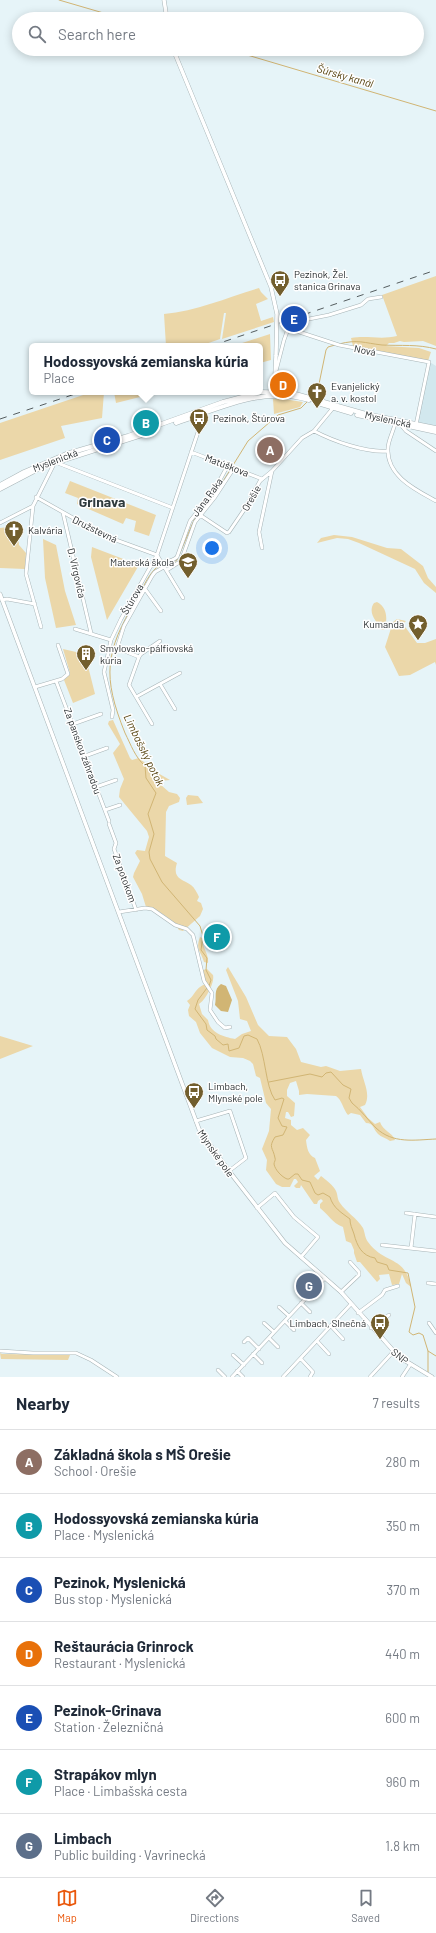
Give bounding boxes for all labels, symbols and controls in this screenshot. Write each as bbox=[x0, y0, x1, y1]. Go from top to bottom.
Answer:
search box bbox=[12, 12, 424, 56]
icon: search bbox=[26, 23, 48, 45]
text: Search here bbox=[58, 25, 136, 43]
water label: Šúrsky kanál bbox=[315, 61, 375, 90]
place label: Pezinok, Žel. stanica Grinava bbox=[294, 268, 360, 292]
bus stop icon: Pezinok, Žel. stanica Grinava bbox=[269, 269, 291, 297]
pin: E bbox=[281, 304, 307, 334]
street label: Nová bbox=[353, 342, 377, 358]
popup bbox=[29, 343, 263, 395]
text: Hodossyovská zemianska kúria bbox=[44, 352, 248, 370]
text: Place bbox=[44, 370, 75, 386]
pin: D bbox=[270, 370, 296, 400]
place label: Evanjelický a. v. kostol bbox=[331, 380, 380, 404]
church icon: Evanjelický a. v. kostol bbox=[306, 381, 328, 409]
bus stop icon: Pezinok, Štúrova bbox=[188, 407, 210, 435]
pin: B bbox=[133, 408, 159, 438]
street label: Myslenická bbox=[364, 408, 412, 430]
place label: Pezinok, Štúrova bbox=[213, 412, 285, 424]
pin: C bbox=[94, 425, 120, 455]
pin: A bbox=[257, 435, 283, 465]
street label: Myslenická bbox=[31, 446, 79, 474]
street label: Matúškova bbox=[203, 451, 251, 479]
street label: Jána Raka bbox=[189, 475, 225, 519]
street label: Orešie bbox=[239, 483, 263, 513]
district label: Grinava bbox=[79, 493, 125, 510]
street label: Družstevná bbox=[71, 513, 119, 545]
church icon: Kalvária bbox=[3, 519, 25, 547]
place label: Kalvária bbox=[28, 524, 63, 536]
your location bbox=[202, 538, 222, 558]
street label: D. Virgoviča bbox=[65, 547, 89, 599]
school or university icon: Materská škola bbox=[177, 551, 199, 579]
place label: Materská škola bbox=[110, 556, 174, 568]
street label: Štúrova bbox=[118, 582, 146, 616]
place icon: Kumanda bbox=[407, 613, 429, 641]
place label: Kumanda bbox=[363, 618, 404, 630]
place label: Smylovsko-pálfiovská kúria bbox=[100, 642, 193, 666]
building icon: Smylovsko-pálfiovská kúria bbox=[75, 643, 97, 671]
street label: Za panskou záhradou bbox=[62, 706, 104, 796]
water label: Limbašský potok bbox=[121, 712, 168, 788]
street label: Za potokom bbox=[111, 852, 139, 904]
pin: F bbox=[204, 922, 230, 952]
place label: Limbach, Mlynské pole bbox=[208, 1080, 263, 1104]
bus stop icon: Limbach, Mlynské pole bbox=[183, 1081, 205, 1109]
street label: Mlynské pole bbox=[195, 1127, 237, 1179]
pin: G bbox=[296, 1271, 322, 1301]
bus stop icon: Limbach, Slnečná bbox=[369, 1312, 391, 1340]
place label: Limbach, Slnečná bbox=[289, 1317, 366, 1329]
street label: SNP bbox=[389, 1346, 411, 1366]
text: Nearby bbox=[16, 1393, 70, 1413]
text: 7 results bbox=[373, 1395, 420, 1411]
text: Základná škola s MŠ Orešie bbox=[54, 1445, 231, 1463]
text: A bbox=[25, 1454, 33, 1470]
text: 280 m bbox=[386, 1454, 420, 1470]
text: School · Orešie bbox=[54, 1463, 136, 1479]
text: Hodossyovská zemianska kúria bbox=[54, 1509, 259, 1527]
text: B bbox=[25, 1518, 33, 1534]
text: 350 m bbox=[386, 1518, 420, 1534]
text: Place · Myslenická bbox=[54, 1527, 154, 1543]
text: Pezinok, Myslenická bbox=[54, 1573, 186, 1591]
text: C bbox=[25, 1582, 33, 1598]
text: 370 m bbox=[386, 1582, 420, 1598]
text: Bus stop · Myslenická bbox=[54, 1591, 172, 1607]
text: Reštaurácia Grinrock bbox=[54, 1637, 194, 1655]
text: D bbox=[25, 1646, 33, 1662]
text: 440 m bbox=[385, 1646, 420, 1662]
text: Restaurant · Myslenická bbox=[54, 1655, 186, 1671]
text: Pezinok-Grinava bbox=[54, 1701, 161, 1719]
text: E bbox=[25, 1710, 33, 1726]
text: 600 m bbox=[385, 1710, 420, 1726]
text: Station · Železničná bbox=[54, 1719, 163, 1735]
text: Strapákov mlyn bbox=[54, 1765, 157, 1783]
text: F bbox=[25, 1774, 33, 1790]
text: 960 m bbox=[386, 1774, 420, 1790]
text: Place · Limbašská cesta bbox=[54, 1783, 187, 1799]
text: Limbach bbox=[54, 1829, 112, 1847]
text: G bbox=[25, 1838, 33, 1854]
text: 1.8 km bbox=[385, 1838, 420, 1854]
text: Public building · Vavrinecká bbox=[54, 1847, 206, 1863]
tab: Map bbox=[56, 1887, 78, 1924]
tab: Directions bbox=[190, 1887, 239, 1924]
tab: Saved bbox=[351, 1887, 380, 1924]

